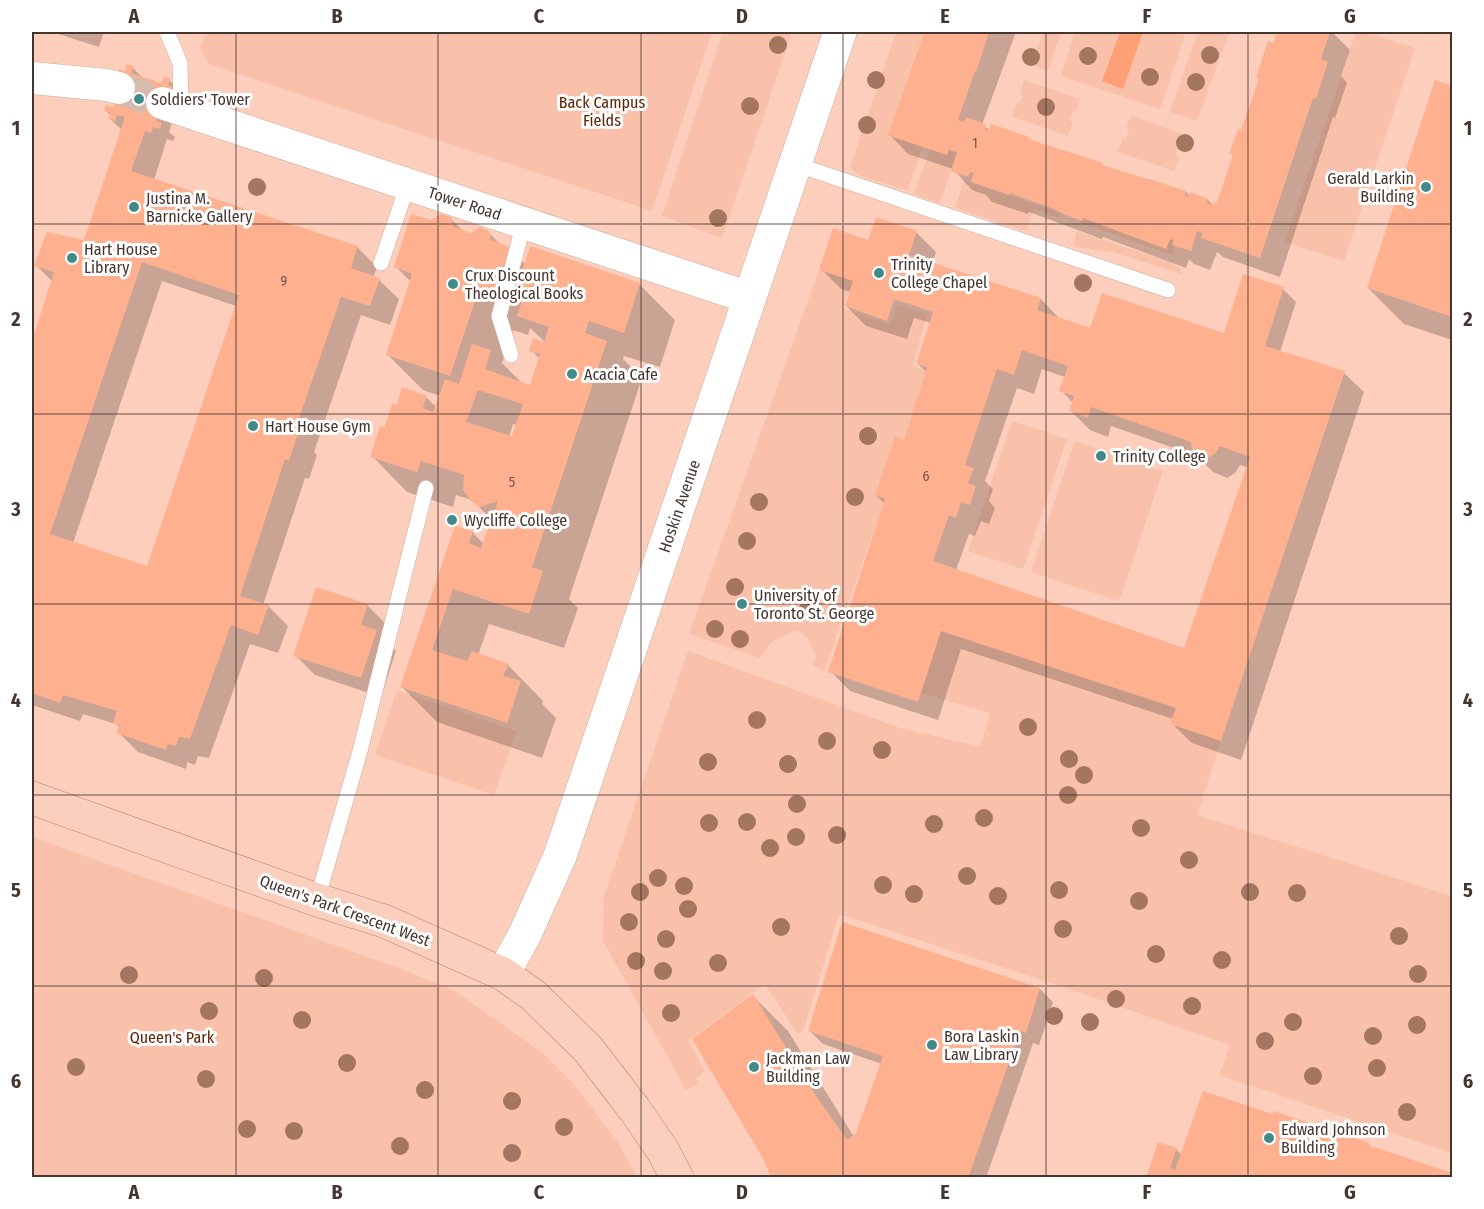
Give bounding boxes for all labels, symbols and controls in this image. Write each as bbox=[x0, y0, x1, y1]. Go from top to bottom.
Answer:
text: A bbox=[128, 4, 141, 28]
text: B bbox=[331, 4, 343, 28]
text: C bbox=[534, 4, 545, 28]
text: D bbox=[736, 4, 748, 28]
text: E bbox=[940, 4, 950, 28]
text: F bbox=[1143, 4, 1152, 28]
text: G bbox=[1344, 4, 1356, 28]
place label: Soldiers' Tower bbox=[151, 90, 250, 109]
marker: Soldiers' Tower bbox=[132, 92, 146, 106]
park label: Back Campus Fields bbox=[559, 93, 645, 130]
text: 1 bbox=[12, 116, 20, 140]
text: 1 bbox=[1464, 116, 1472, 140]
house number: 1 bbox=[972, 135, 978, 152]
place label: Gerald Larkin Building bbox=[1327, 169, 1414, 206]
marker: Gerald Larkin Building bbox=[1419, 180, 1433, 194]
street label: Tower Road bbox=[426, 183, 504, 224]
place label: Justina M. Barnicke Gallery bbox=[146, 189, 253, 226]
marker: Justina M. Barnicke Gallery bbox=[127, 200, 141, 214]
place label: Hart House Library bbox=[84, 240, 157, 277]
marker: Hart House Library bbox=[65, 251, 79, 265]
place label: Trinity College Chapel bbox=[891, 255, 987, 292]
place label: Crux Discount Theological Books bbox=[465, 266, 584, 303]
marker: Trinity College Chapel bbox=[872, 266, 886, 280]
house number: 9 bbox=[281, 273, 288, 290]
marker: Crux Discount Theological Books bbox=[446, 277, 460, 291]
text: 2 bbox=[10, 307, 21, 331]
text: 2 bbox=[1462, 307, 1473, 331]
place label: Acacia Cafe bbox=[584, 365, 658, 384]
marker: Acacia Cafe bbox=[565, 367, 579, 381]
place label: Hart House Gym bbox=[265, 417, 371, 436]
marker: Hart House Gym bbox=[246, 419, 260, 433]
place label: Trinity College bbox=[1113, 447, 1206, 466]
marker: Trinity College bbox=[1094, 449, 1108, 463]
street label: Hoskin Avenue bbox=[655, 457, 704, 555]
house number: 6 bbox=[923, 468, 930, 485]
house number: 5 bbox=[509, 474, 515, 491]
text: 3 bbox=[10, 497, 21, 521]
text: 3 bbox=[1462, 497, 1473, 521]
place label: Wycliffe College bbox=[464, 511, 567, 530]
marker: Wycliffe College bbox=[445, 513, 459, 527]
place label: University of Toronto St. George bbox=[754, 586, 875, 623]
marker: University of Toronto St. George bbox=[735, 597, 749, 611]
text: 4 bbox=[11, 688, 21, 712]
text: 4 bbox=[1463, 688, 1473, 712]
street label: Queen's Park Crescent West bbox=[257, 871, 433, 950]
text: 5 bbox=[11, 878, 21, 902]
text: 5 bbox=[1463, 878, 1473, 902]
place label: Bora Laskin Law Library bbox=[944, 1027, 1019, 1064]
park label: Queen's Park bbox=[130, 1028, 215, 1047]
marker: Bora Laskin Law Library bbox=[925, 1038, 939, 1052]
place label: Jackman Law Building bbox=[766, 1049, 851, 1086]
marker: Jackman Law Building bbox=[747, 1060, 761, 1074]
text: 6 bbox=[11, 1069, 21, 1093]
text: 6 bbox=[1463, 1069, 1473, 1093]
place label: Edward Johnson Building bbox=[1281, 1120, 1386, 1157]
marker: Edward Johnson Building bbox=[1262, 1131, 1276, 1145]
text: A bbox=[128, 1180, 141, 1204]
text: B bbox=[331, 1180, 343, 1204]
text: C bbox=[534, 1180, 545, 1204]
text: D bbox=[736, 1180, 748, 1204]
text: E bbox=[940, 1180, 950, 1204]
text: F bbox=[1143, 1180, 1152, 1204]
text: G bbox=[1344, 1180, 1356, 1204]

